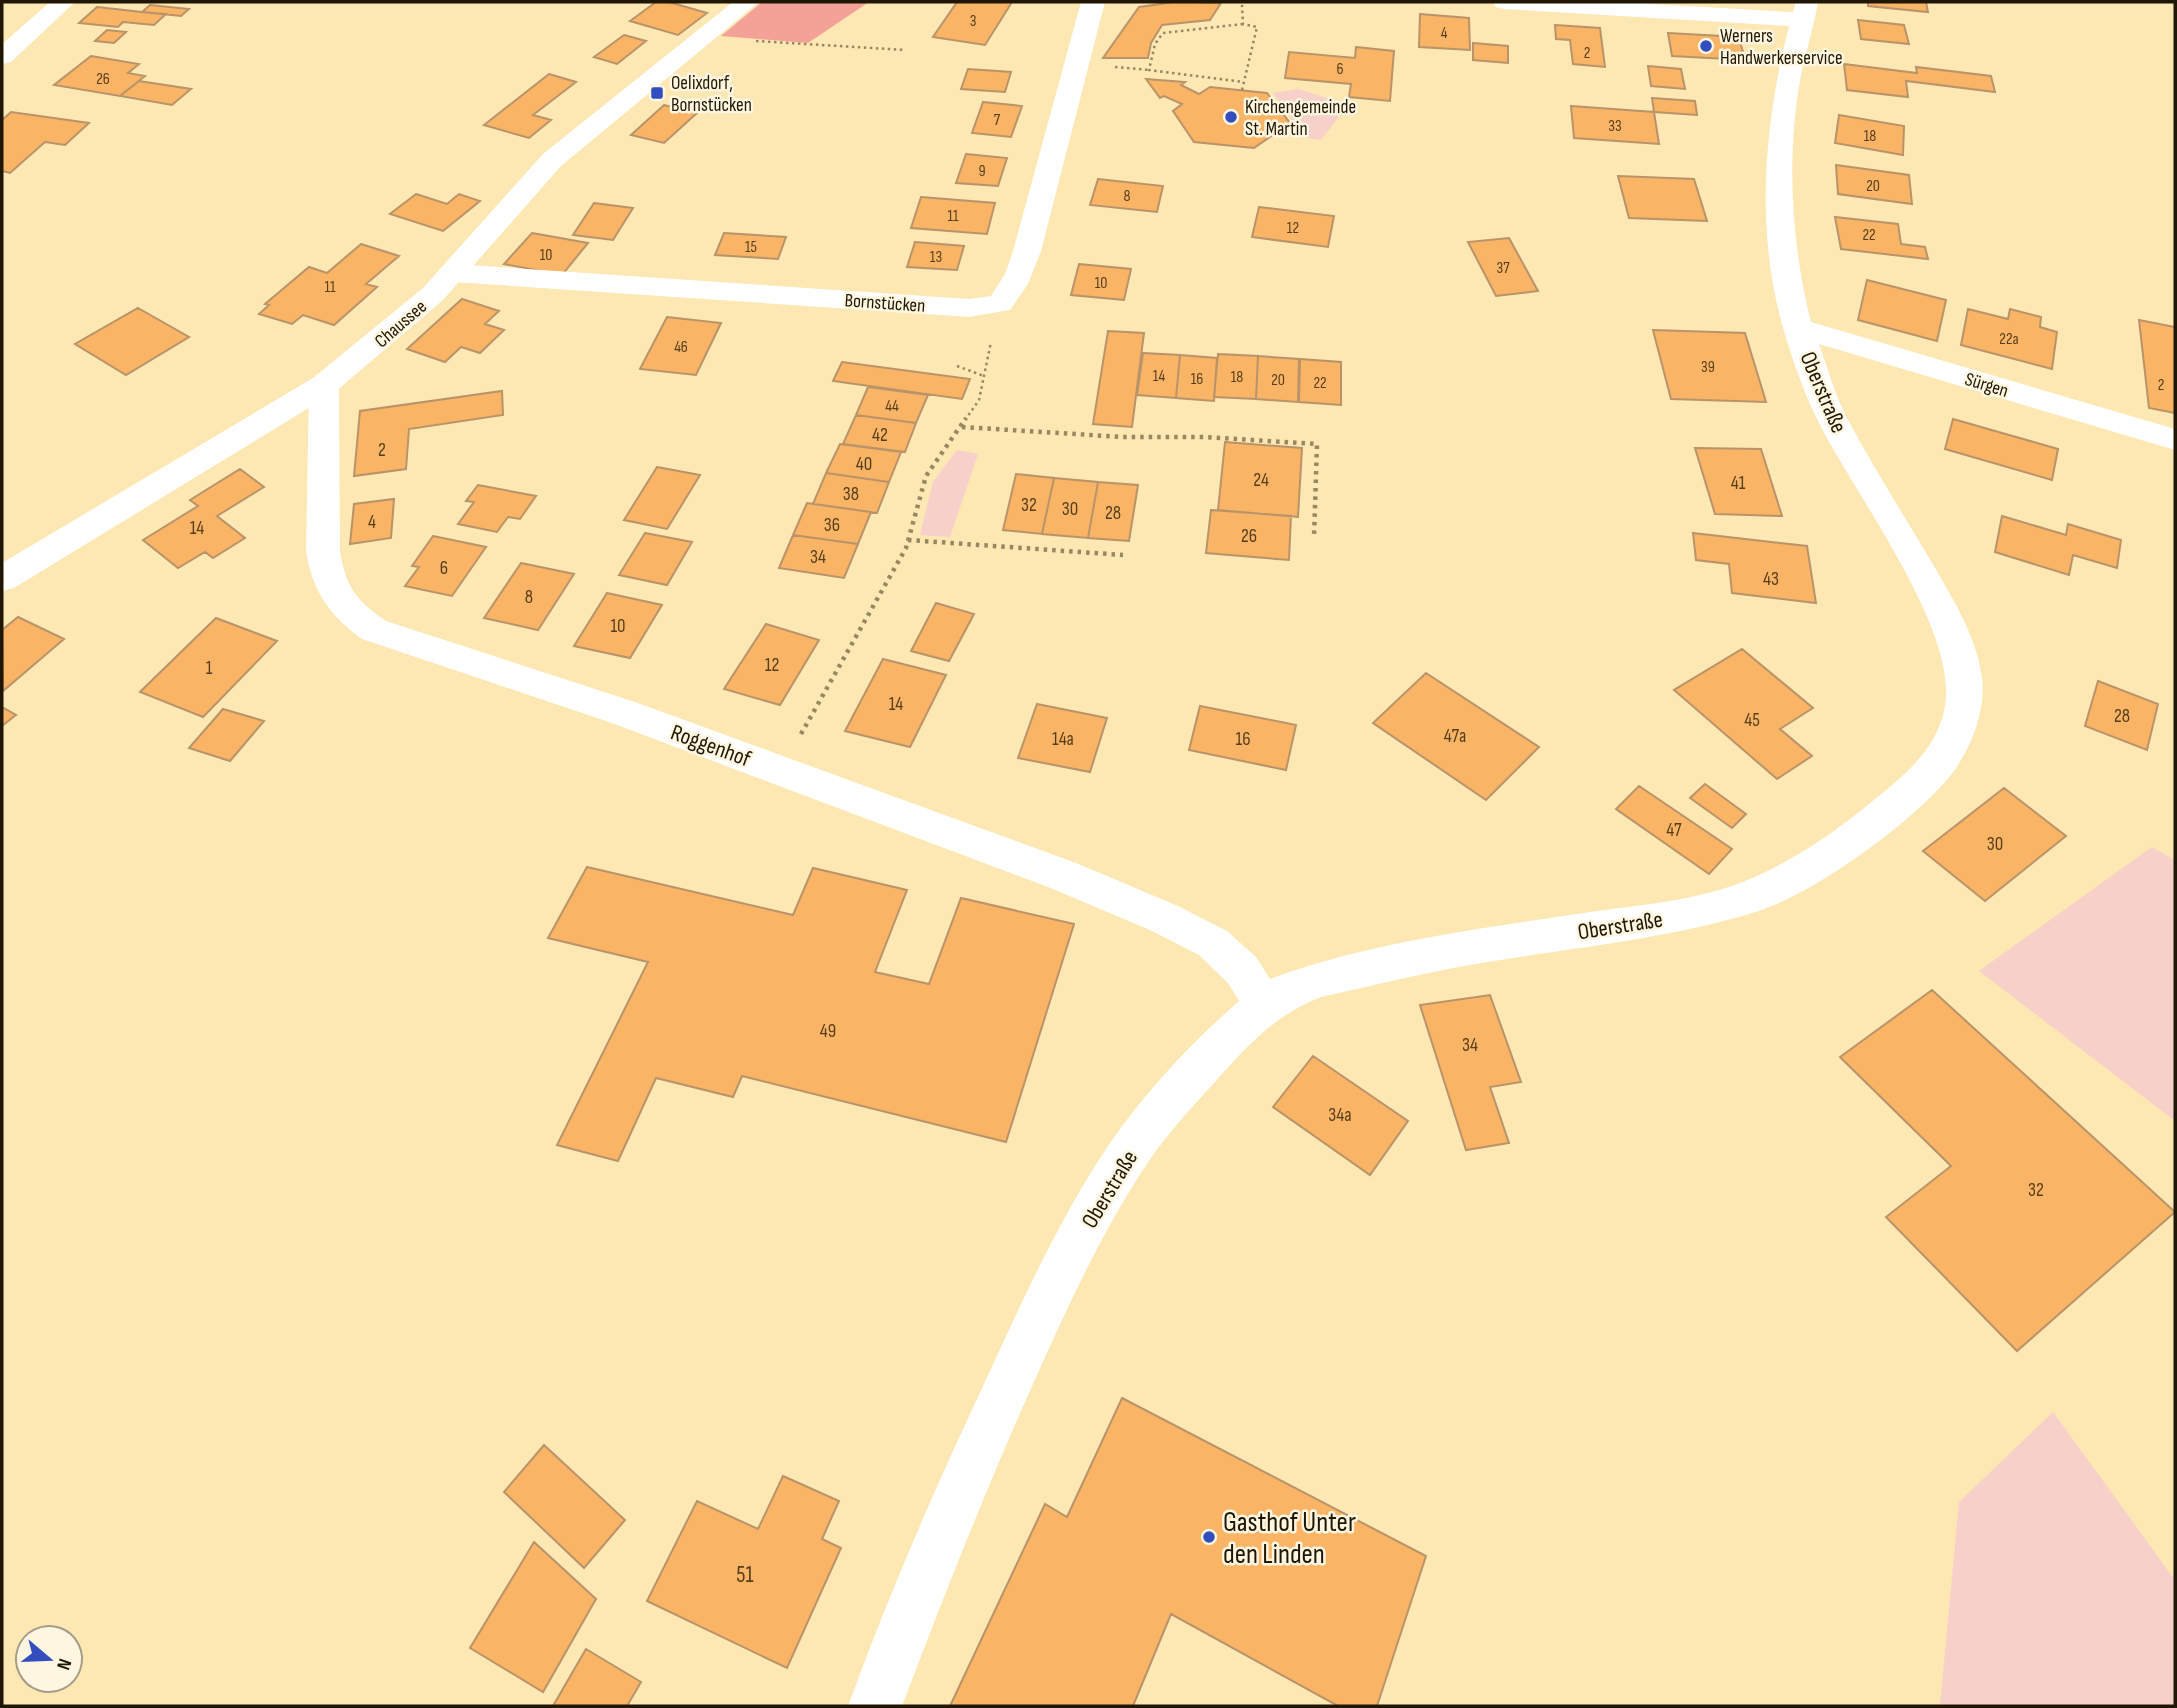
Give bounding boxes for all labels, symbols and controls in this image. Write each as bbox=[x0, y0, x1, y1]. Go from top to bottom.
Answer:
house number: 3 bbox=[970, 12, 976, 31]
house number: 4 bbox=[1441, 24, 1448, 43]
place label: Werners Handwerkerservice bbox=[1720, 25, 1843, 70]
marker: Werners Handwerkerservice bbox=[1698, 38, 1714, 54]
house number: 2 bbox=[1584, 44, 1590, 63]
house number: 6 bbox=[1336, 60, 1344, 79]
house number: 26 bbox=[96, 70, 110, 89]
place label: Oelixdorf, Bornstücken bbox=[671, 72, 752, 117]
marker: Oelixdorf, Bornstücken bbox=[649, 85, 665, 101]
place label: Kirchengemeinde St. Martin bbox=[1245, 96, 1356, 141]
marker: Kirchengemeinde St. Martin bbox=[1223, 109, 1239, 125]
house number: 7 bbox=[994, 111, 1001, 130]
house number: 33 bbox=[1608, 117, 1622, 136]
house number: 18 bbox=[1864, 127, 1876, 146]
house number: 9 bbox=[978, 162, 986, 181]
house number: 20 bbox=[1866, 177, 1880, 196]
house number: 8 bbox=[1123, 187, 1131, 206]
house number: 11 bbox=[947, 207, 959, 226]
house number: 12 bbox=[1287, 219, 1299, 238]
house number: 22 bbox=[1862, 226, 1876, 245]
house number: 15 bbox=[745, 238, 757, 257]
house number: 10 bbox=[540, 246, 552, 265]
house number: 13 bbox=[930, 248, 942, 267]
house number: 37 bbox=[1496, 259, 1510, 278]
house number: 10 bbox=[1095, 274, 1107, 293]
house number: 11 bbox=[324, 278, 336, 297]
street label: Bornstücken bbox=[844, 289, 926, 318]
street label: Chaussee bbox=[370, 295, 432, 353]
house number: 22a bbox=[1999, 330, 2019, 349]
house number: 46 bbox=[674, 338, 688, 357]
street label: Oberstraße bbox=[1793, 347, 1853, 437]
house number: 39 bbox=[1701, 358, 1715, 377]
house number: 14 bbox=[1153, 367, 1165, 386]
house number: 18 bbox=[1231, 368, 1243, 387]
street label: Sürgen bbox=[1962, 368, 2011, 403]
house number: 16 bbox=[1191, 370, 1203, 389]
house number: 20 bbox=[1271, 371, 1285, 390]
house number: 22 bbox=[1313, 374, 1327, 393]
house number: 2 bbox=[2158, 376, 2164, 395]
house number: 44 bbox=[885, 397, 899, 416]
house number: 42 bbox=[872, 424, 888, 447]
house number: 2 bbox=[378, 439, 386, 462]
house number: 40 bbox=[856, 453, 872, 476]
house number: 24 bbox=[1253, 469, 1269, 492]
house number: 41 bbox=[1731, 472, 1746, 495]
house number: 38 bbox=[843, 483, 859, 506]
house number: 32 bbox=[1021, 494, 1037, 517]
house number: 30 bbox=[1062, 498, 1078, 521]
house number: 28 bbox=[1105, 502, 1121, 525]
house number: 4 bbox=[368, 511, 376, 534]
house number: 36 bbox=[824, 514, 840, 537]
house number: 14 bbox=[190, 517, 204, 540]
house number: 26 bbox=[1241, 525, 1257, 548]
house number: 34 bbox=[810, 546, 826, 569]
house number: 6 bbox=[440, 557, 448, 580]
house number: 43 bbox=[1763, 568, 1779, 591]
house number: 8 bbox=[525, 586, 533, 609]
house number: 10 bbox=[610, 615, 626, 638]
house number: 12 bbox=[765, 654, 779, 677]
house number: 1 bbox=[206, 657, 213, 680]
house number: 14 bbox=[889, 693, 903, 716]
house number: 28 bbox=[2114, 705, 2130, 728]
house number: 45 bbox=[1744, 709, 1760, 732]
street label: Roggenhof bbox=[667, 719, 755, 773]
house number: 47a bbox=[1444, 725, 1466, 748]
house number: 14a bbox=[1052, 728, 1074, 751]
house number: 16 bbox=[1236, 728, 1250, 751]
house number: 47 bbox=[1666, 819, 1682, 842]
house number: 30 bbox=[1987, 833, 2003, 856]
street label: Oberstraße bbox=[1576, 905, 1665, 947]
house number: 49 bbox=[820, 1020, 836, 1043]
house number: 34 bbox=[1462, 1034, 1478, 1057]
house number: 34a bbox=[1328, 1104, 1352, 1127]
street label: Oberstraße bbox=[1076, 1146, 1144, 1233]
house number: 32 bbox=[2028, 1179, 2044, 1202]
place label: Gasthof Unter den Linden bbox=[1223, 1506, 1356, 1571]
marker: Gasthof Unter den Linden bbox=[1201, 1529, 1217, 1545]
house number: 51 bbox=[736, 1561, 754, 1589]
north arrow bbox=[14, 1624, 84, 1694]
text: N bbox=[51, 1656, 76, 1673]

